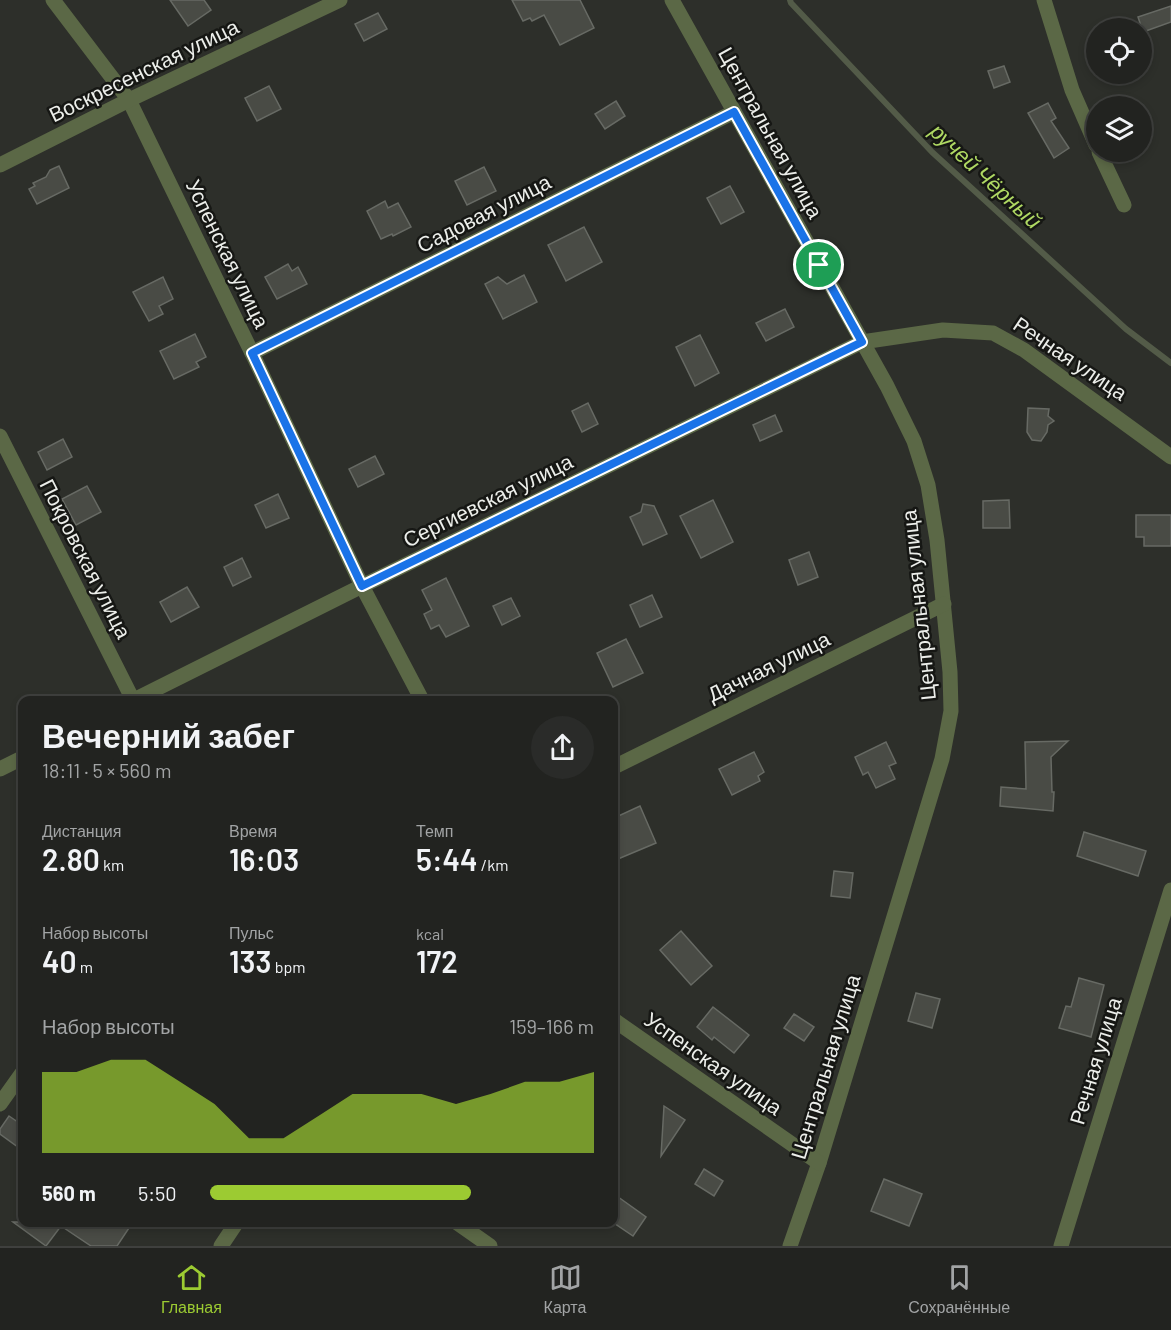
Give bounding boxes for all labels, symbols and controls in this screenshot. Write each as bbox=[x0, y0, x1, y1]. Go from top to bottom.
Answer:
street label: Воскресенская улица bbox=[45, 13, 242, 126]
map controls bbox=[1086, 18, 1152, 162]
button: locate bbox=[1086, 18, 1152, 84]
street label: Центральная улица bbox=[714, 42, 829, 222]
button: layers bbox=[1086, 96, 1152, 162]
water label: ручей Чёрный bbox=[924, 117, 1048, 234]
street label: Садовая улица bbox=[412, 168, 555, 257]
street label: Успенская улица bbox=[182, 175, 275, 332]
pin bbox=[793, 239, 844, 290]
icon: arrive bbox=[802, 248, 835, 281]
street label: Речная улица bbox=[1009, 311, 1133, 405]
street label: Сергиевская улица bbox=[398, 448, 577, 552]
street label: Покровская улица bbox=[35, 475, 137, 642]
street label: Центральная улица bbox=[895, 508, 940, 702]
street label: Дачная улица bbox=[703, 625, 834, 706]
text: Вечерний забег bbox=[42, 715, 295, 755]
button: share bbox=[531, 716, 594, 779]
text: 18:11 · 5 × 560 m bbox=[42, 758, 172, 782]
text: Дистанция bbox=[42, 821, 121, 840]
text: Время bbox=[229, 821, 277, 840]
text: Темп bbox=[416, 821, 453, 840]
text: 2.80 bbox=[42, 841, 100, 877]
text: 16:03 bbox=[229, 841, 299, 877]
text: 5:44 bbox=[416, 841, 478, 877]
text: km bbox=[100, 855, 124, 874]
text: /km bbox=[478, 855, 509, 874]
text: Набор высоты bbox=[42, 923, 148, 942]
text: Пульс bbox=[229, 923, 274, 942]
text: kcal bbox=[416, 924, 444, 943]
text: 40 bbox=[42, 943, 77, 979]
text: 133 bbox=[229, 943, 271, 979]
text: 172 bbox=[416, 943, 458, 979]
text: m bbox=[77, 957, 93, 976]
text: bpm bbox=[271, 957, 305, 976]
street label: Центральная улица bbox=[785, 971, 865, 1162]
street label: Речная улица bbox=[1063, 994, 1126, 1127]
street label: Успенская улица bbox=[640, 1006, 788, 1120]
text: Набор высоты bbox=[42, 1014, 175, 1038]
text: 159–166 m bbox=[509, 1014, 594, 1038]
text: 560 m bbox=[42, 1181, 96, 1205]
text: 5:50 bbox=[138, 1181, 177, 1205]
tab: Главная bbox=[161, 1261, 222, 1317]
tab: Карта bbox=[544, 1261, 586, 1317]
tab: Сохранённые bbox=[908, 1261, 1010, 1317]

